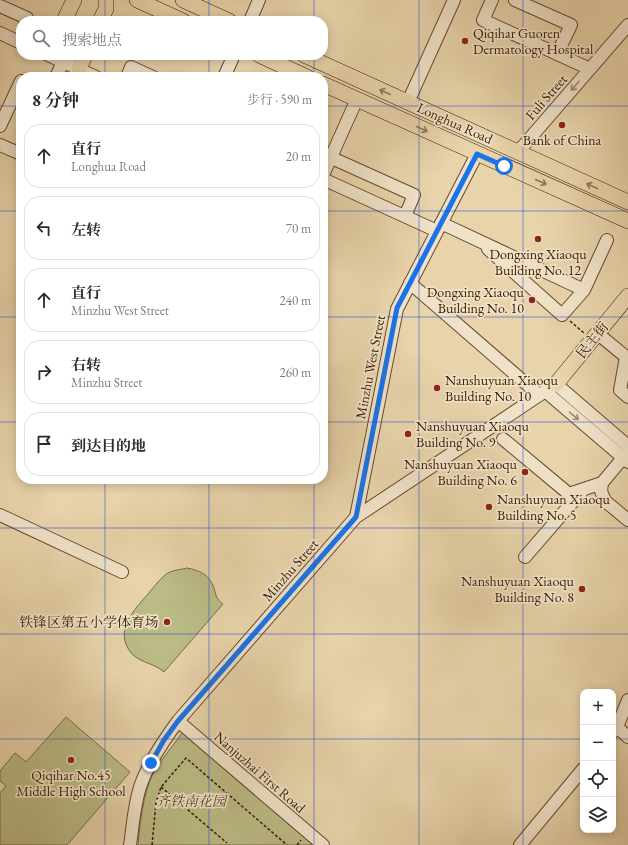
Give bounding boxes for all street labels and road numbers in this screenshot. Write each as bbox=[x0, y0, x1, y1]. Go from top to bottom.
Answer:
street label: Fuli Street bbox=[521, 70, 571, 124]
street label: Longhua Road bbox=[414, 98, 496, 148]
street label: Minzhu West Street bbox=[351, 313, 389, 420]
street label: 民主街 bbox=[572, 318, 612, 362]
street label: Minzhu Street bbox=[258, 535, 322, 605]
street label: Nanjuzhai First Road bbox=[211, 727, 310, 817]

